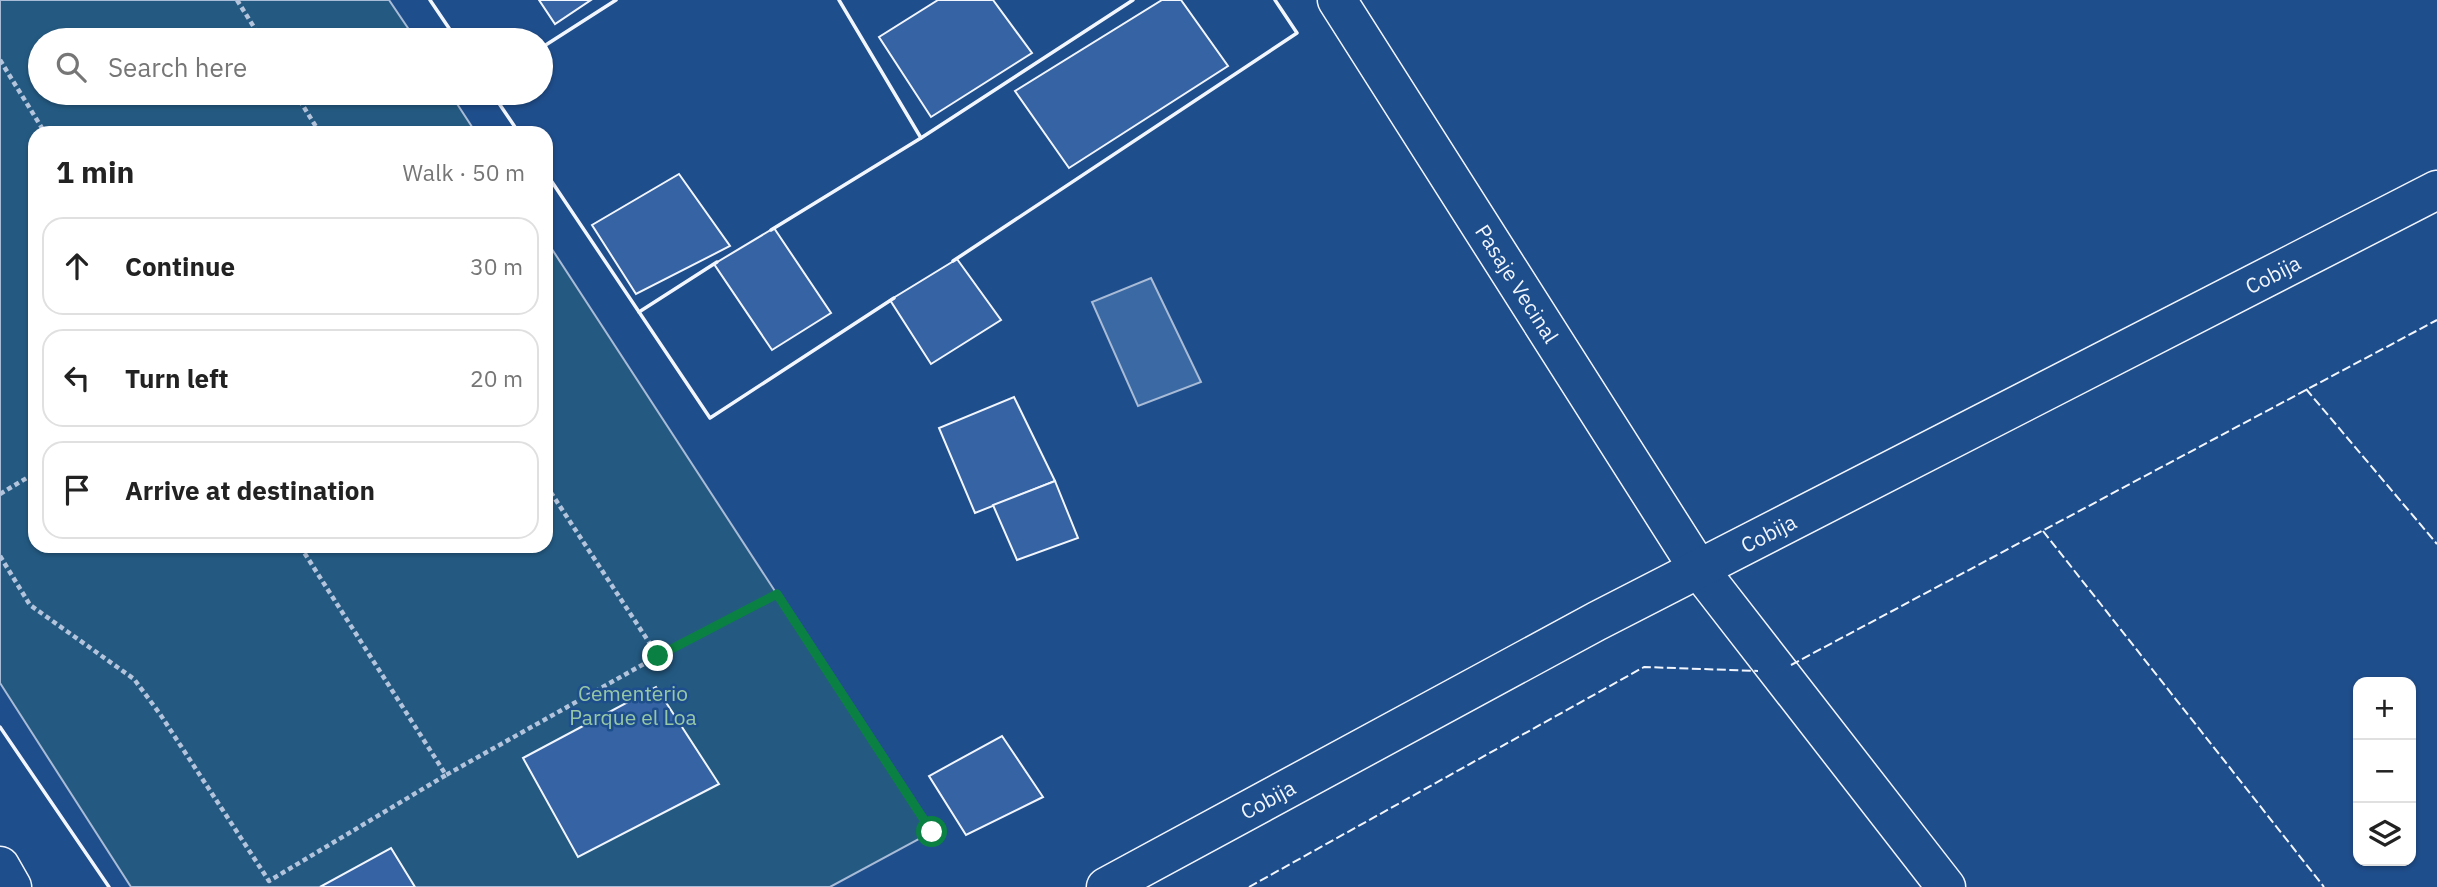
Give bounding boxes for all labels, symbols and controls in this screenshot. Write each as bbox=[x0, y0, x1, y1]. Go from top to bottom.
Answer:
search box bbox=[28, 28, 553, 105]
icon: search bbox=[52, 48, 90, 86]
text: Search here bbox=[108, 50, 247, 84]
text: 1 min bbox=[56, 152, 134, 191]
text: Walk · 50 m bbox=[403, 157, 525, 187]
street label: Pasaje Vecinal bbox=[1469, 219, 1565, 348]
icon: ahead bbox=[58, 247, 96, 285]
street label: Cobija bbox=[2240, 248, 2305, 300]
text: Continue bbox=[125, 249, 235, 283]
text: 30 m bbox=[470, 251, 523, 281]
icon: left bbox=[58, 359, 96, 397]
text: Turn left bbox=[125, 361, 228, 395]
text: 20 m bbox=[470, 363, 523, 393]
icon: arrive bbox=[58, 471, 96, 509]
text: Arrive at destination bbox=[125, 473, 375, 507]
street label: Cobija bbox=[1736, 507, 1801, 559]
route end bbox=[642, 640, 673, 671]
map controls bbox=[2353, 677, 2416, 866]
button: + bbox=[2353, 677, 2416, 740]
park label: Cementerio Parque el Loa bbox=[569, 679, 697, 731]
button: − bbox=[2353, 740, 2416, 803]
street label: Cobija bbox=[1235, 773, 1300, 826]
button: layers bbox=[2353, 803, 2416, 866]
route start bbox=[916, 816, 947, 847]

